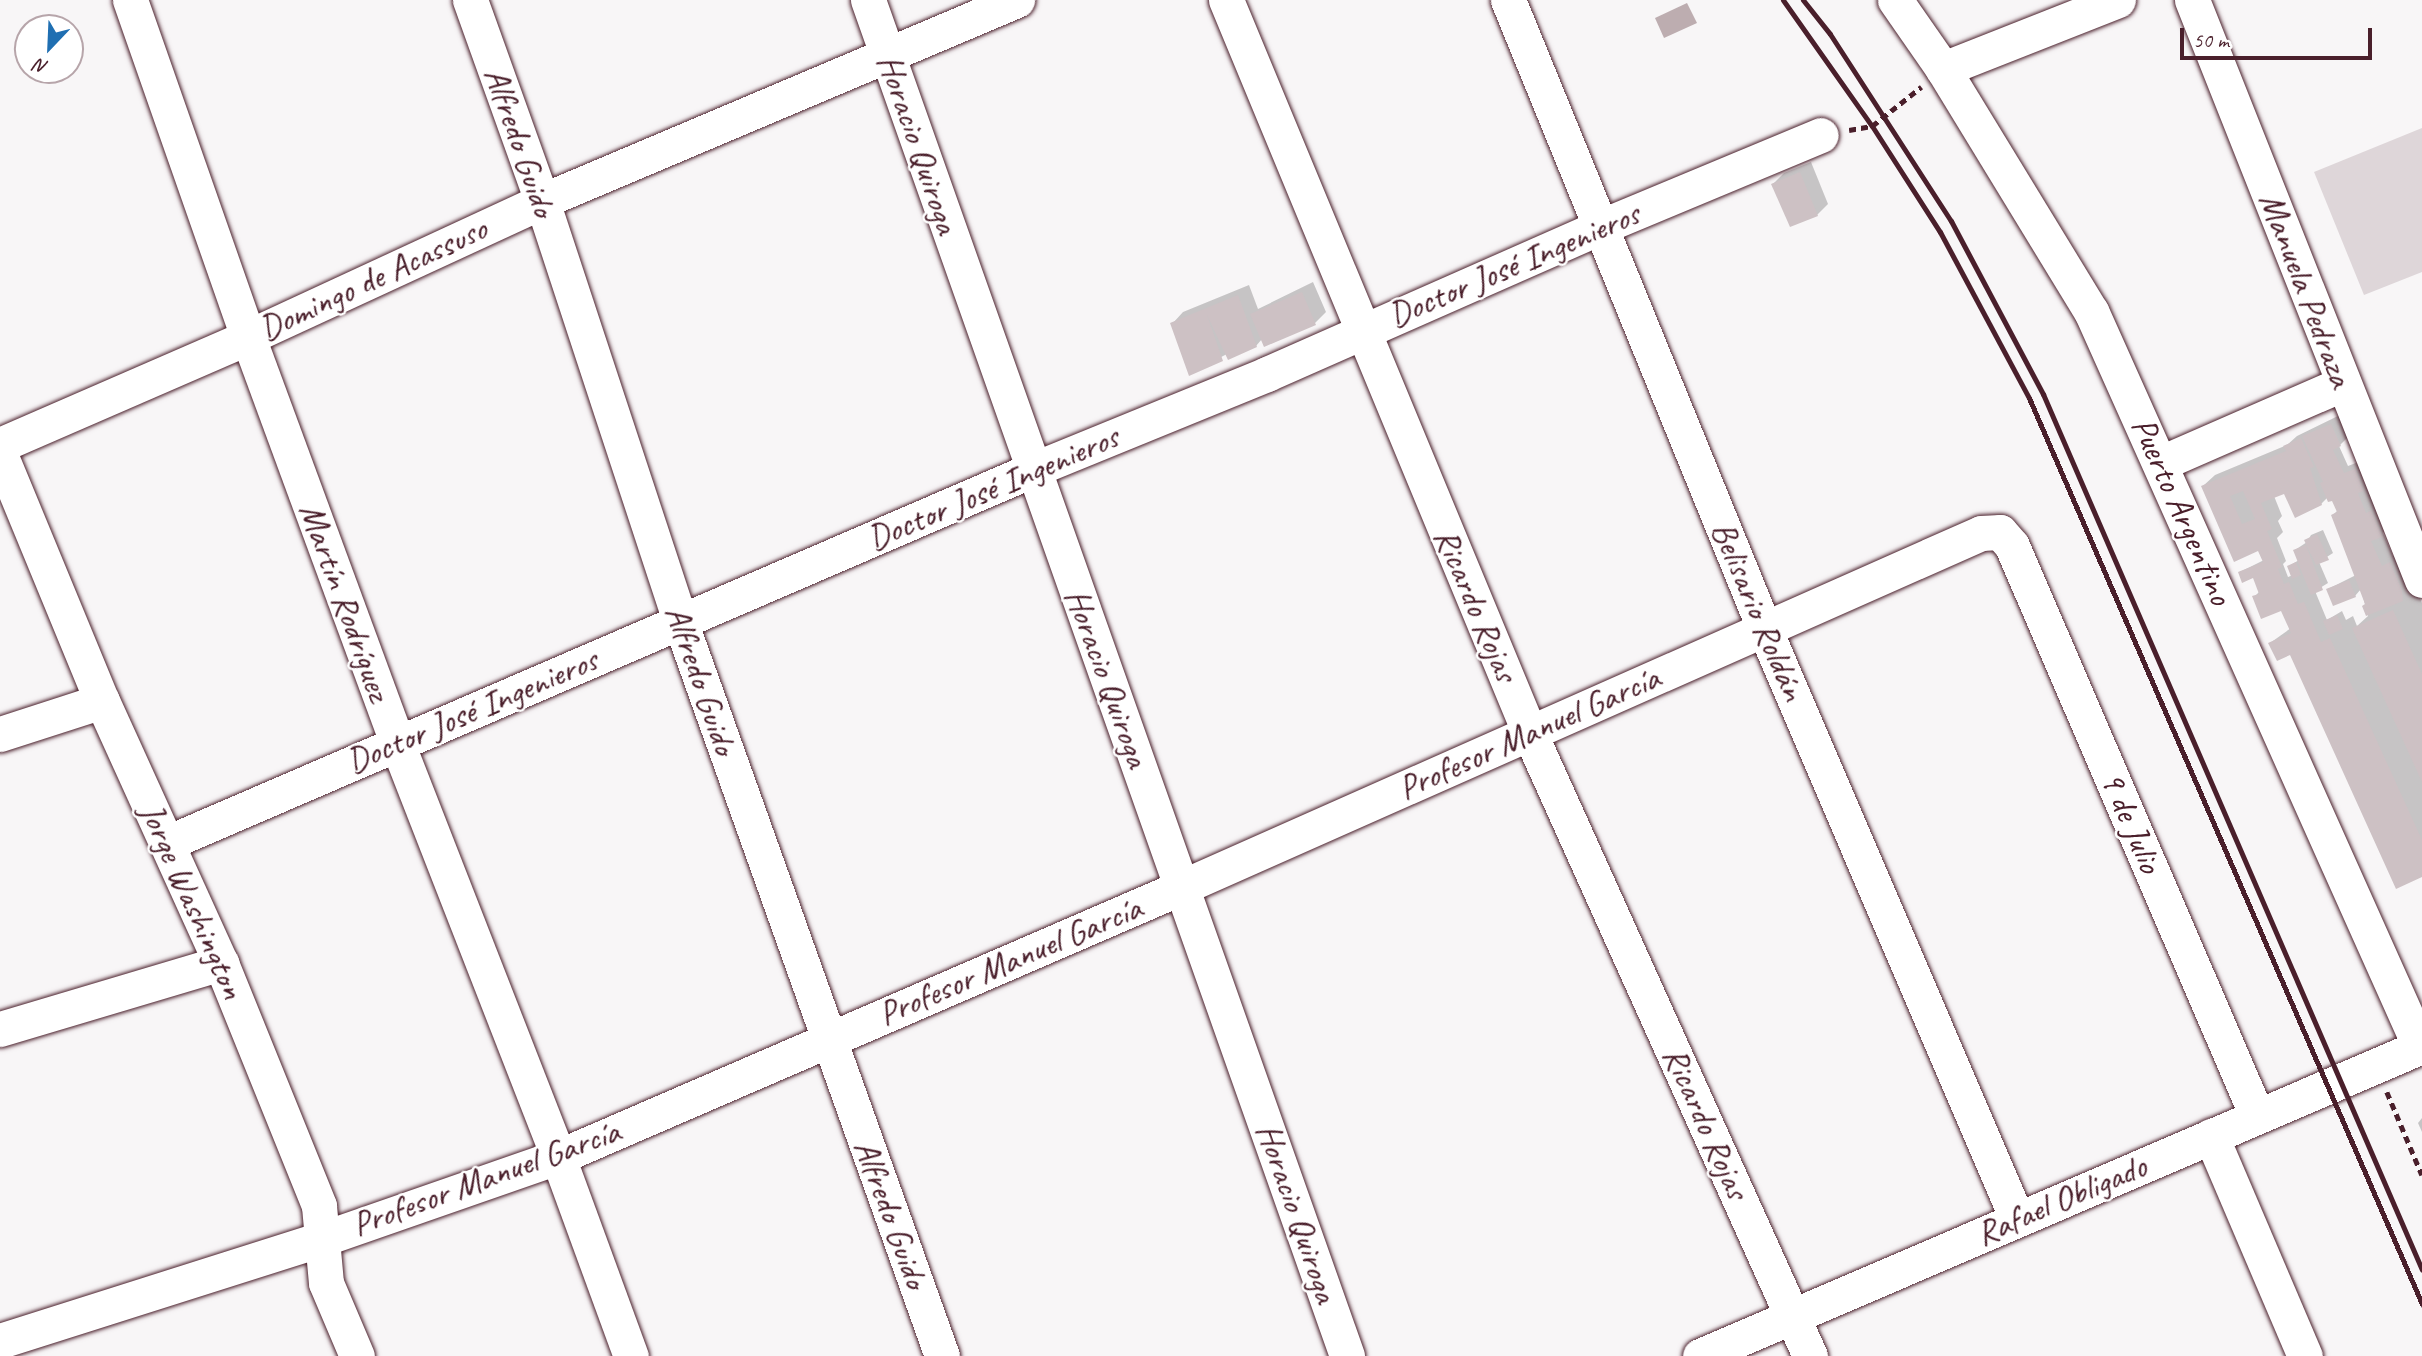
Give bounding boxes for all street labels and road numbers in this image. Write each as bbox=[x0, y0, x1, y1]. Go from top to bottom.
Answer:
street label: Horacio Quiroga bbox=[868, 48, 968, 240]
street label: Alfredo Guido bbox=[475, 62, 565, 222]
street label: Manuela Pedraza bbox=[2250, 188, 2362, 392]
street label: Doctor José Ingenieros bbox=[1382, 193, 1646, 337]
street label: Domingo de Acassuso bbox=[252, 208, 494, 350]
street label: Puerto Argentino bbox=[2122, 411, 2242, 611]
street label: Doctor José Ingenieros bbox=[861, 416, 1125, 560]
street label: Martín Rodríguez bbox=[290, 498, 400, 706]
street label: Belisario Roldán bbox=[1702, 515, 1814, 707]
street label: Ricardo Rojas bbox=[1425, 522, 1527, 688]
street label: Horacio Quiroga bbox=[1055, 582, 1159, 774]
street label: Alfredo Guido bbox=[656, 600, 746, 760]
street label: Doctor José Ingenieros bbox=[340, 639, 604, 783]
street label: Profesor Manuel García bbox=[1392, 656, 1666, 810]
street label: 9 de Julio bbox=[2091, 765, 2171, 879]
street label: Jorge Washington bbox=[130, 796, 254, 1006]
street label: Profesor Manuel García bbox=[872, 887, 1148, 1035]
street label: Ricardo Rojas bbox=[1654, 1040, 1758, 1206]
street label: Profesor Manuel García bbox=[346, 1110, 626, 1246]
street label: Horacio Quiroga bbox=[1247, 1117, 1347, 1309]
street label: Alfredo Guido bbox=[845, 1134, 937, 1294]
street label: Rafael Obligado bbox=[1969, 1145, 2153, 1255]

